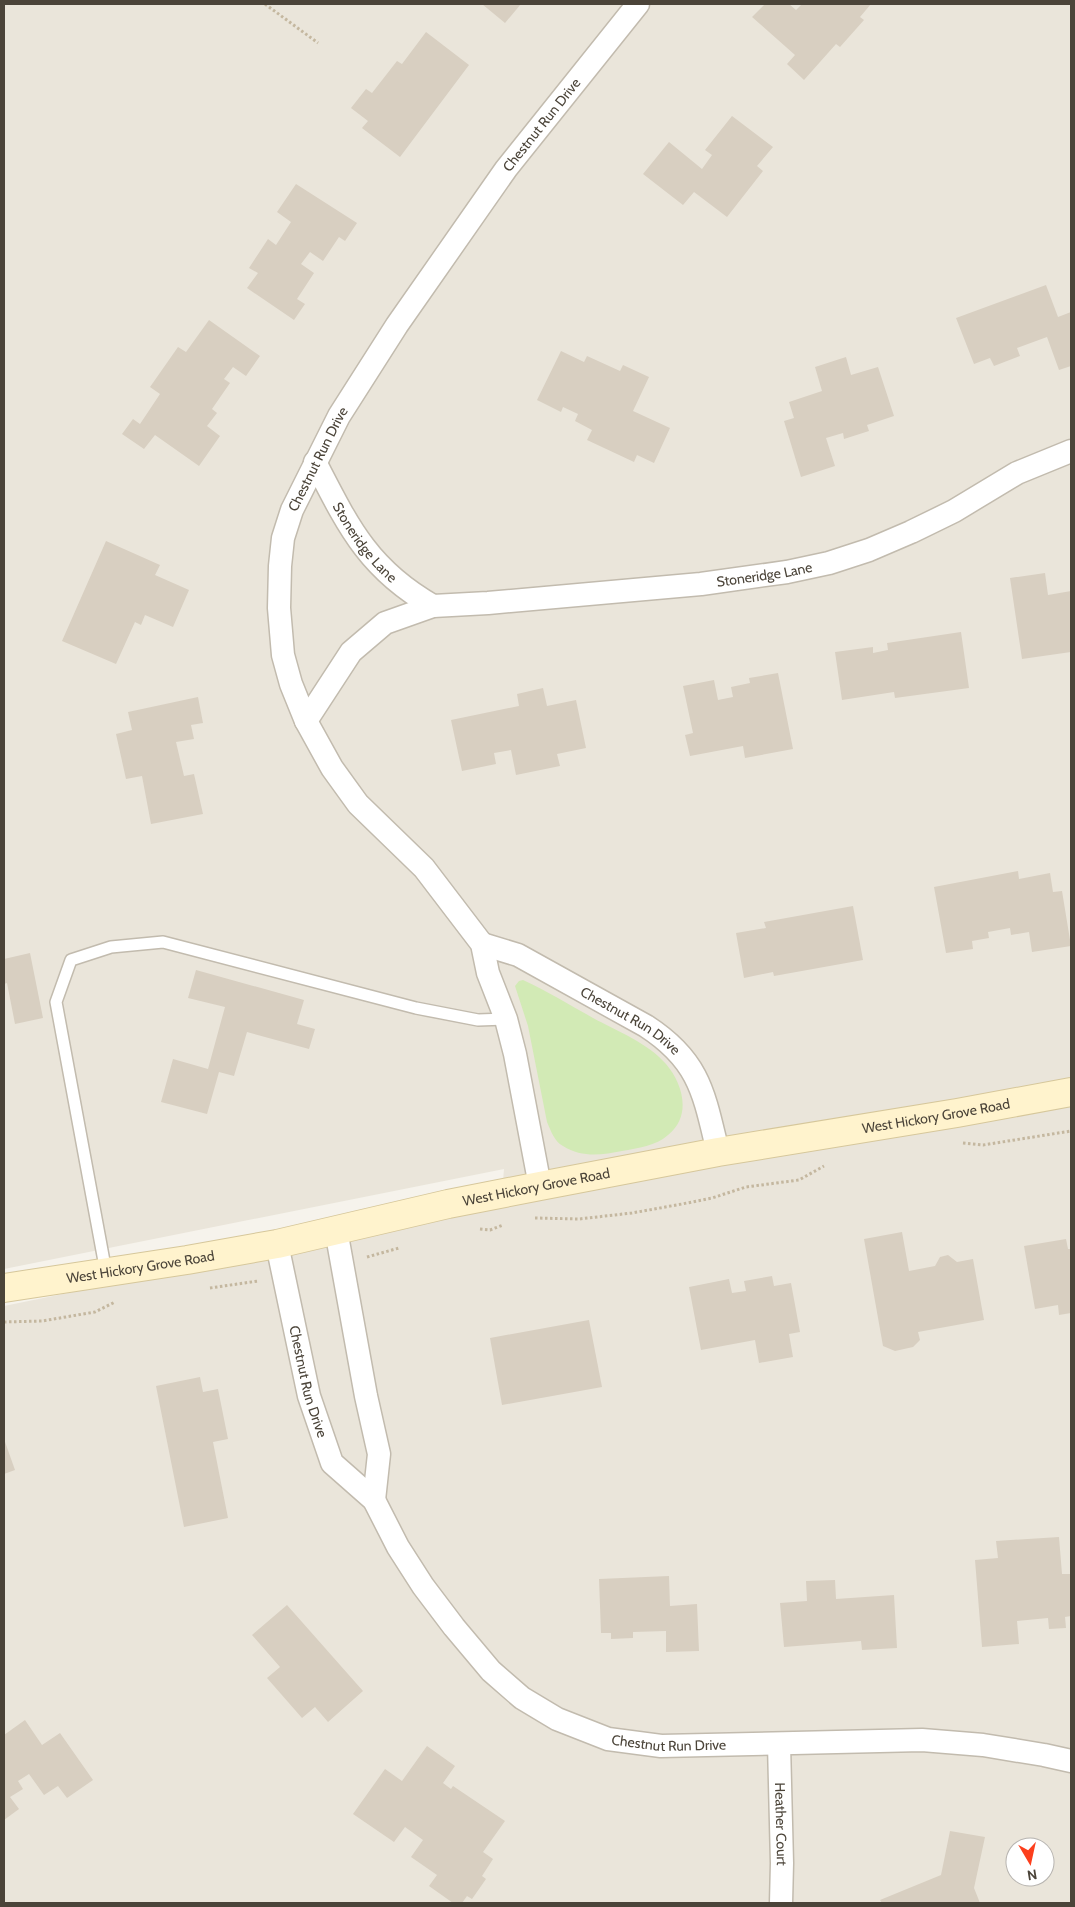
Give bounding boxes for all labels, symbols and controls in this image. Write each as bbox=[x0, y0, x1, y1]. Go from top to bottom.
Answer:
street label: Chestnut Run Drive bbox=[499, 74, 584, 175]
street label: Chestnut Run Drive bbox=[284, 403, 352, 514]
street label: Stoneridge Lane bbox=[329, 499, 401, 586]
street label: Stoneridge Lane bbox=[715, 558, 814, 591]
street label: Chestnut Run Drive bbox=[577, 982, 685, 1059]
street label: West Hickory Grove Road bbox=[861, 1094, 1011, 1137]
street label: West Hickory Grove Road bbox=[461, 1164, 611, 1210]
street label: West Hickory Grove Road bbox=[65, 1246, 216, 1287]
street label: Chestnut Run Drive bbox=[285, 1324, 332, 1440]
street label: Chestnut Run Drive bbox=[610, 1731, 726, 1755]
street label: Heather Court bbox=[771, 1782, 791, 1866]
north arrow bbox=[1005, 1837, 1055, 1887]
text: N bbox=[1026, 1865, 1038, 1885]

